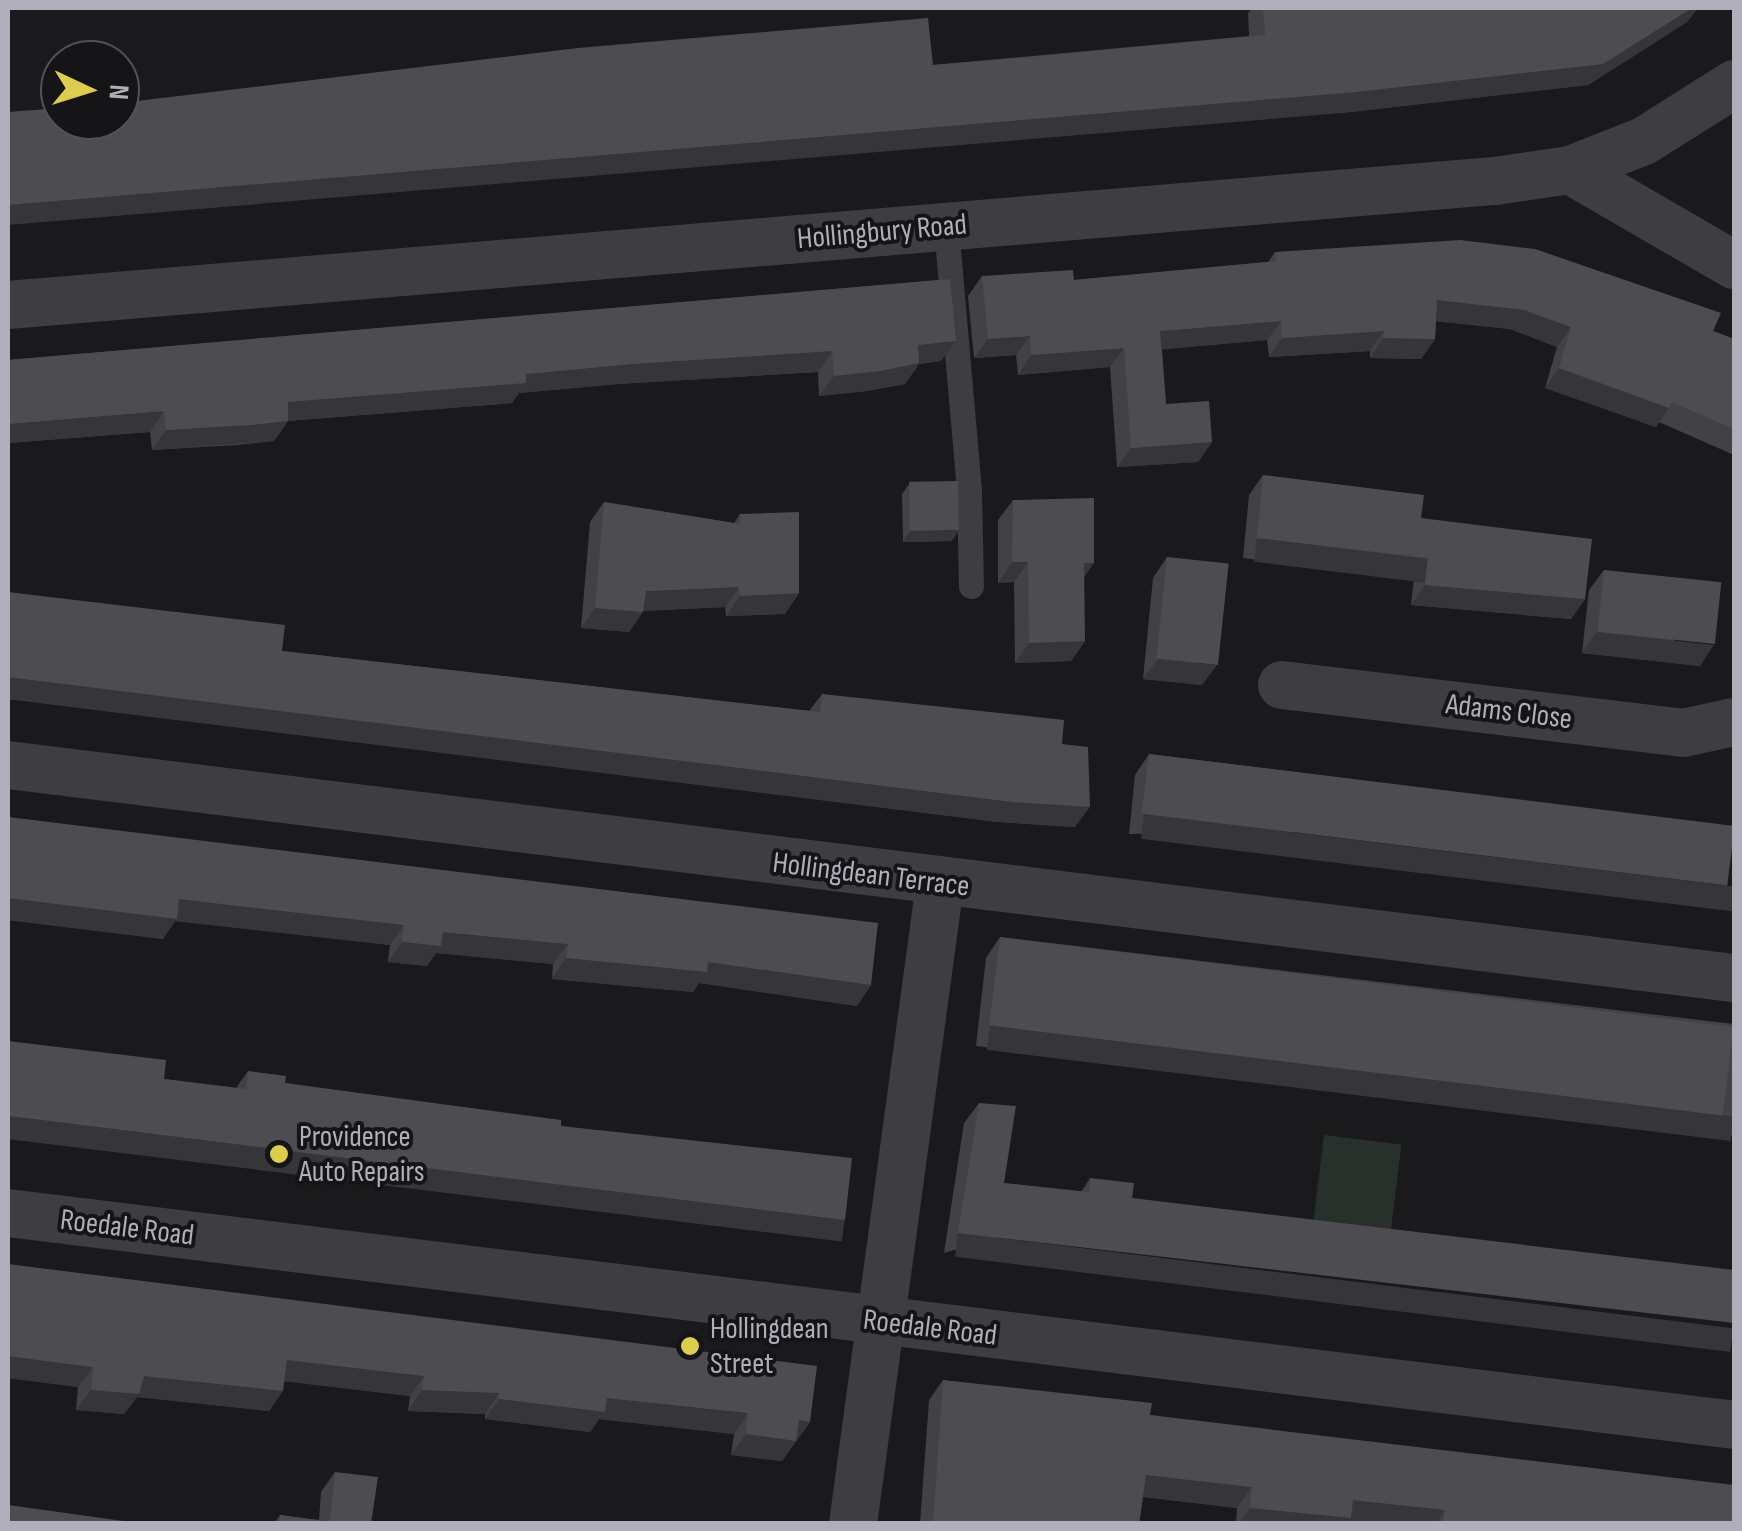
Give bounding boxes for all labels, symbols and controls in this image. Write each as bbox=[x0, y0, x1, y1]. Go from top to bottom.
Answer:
north arrow bbox=[40, 40, 140, 140]
text: N bbox=[101, 83, 135, 101]
street label: Hollingbury Road bbox=[796, 207, 968, 257]
street label: Adams Close bbox=[1444, 686, 1574, 738]
street label: Hollingdean Terrace bbox=[771, 845, 971, 905]
place label: Providence Auto Repairs bbox=[299, 1119, 425, 1190]
marker: Providence Auto Repairs bbox=[268, 1143, 290, 1165]
street label: Roedale Road bbox=[58, 1202, 196, 1254]
street label: Roedale Road bbox=[861, 1302, 999, 1354]
place label: Hollingdean Street bbox=[710, 1311, 829, 1382]
marker: Hollingdean Street bbox=[679, 1335, 701, 1357]

